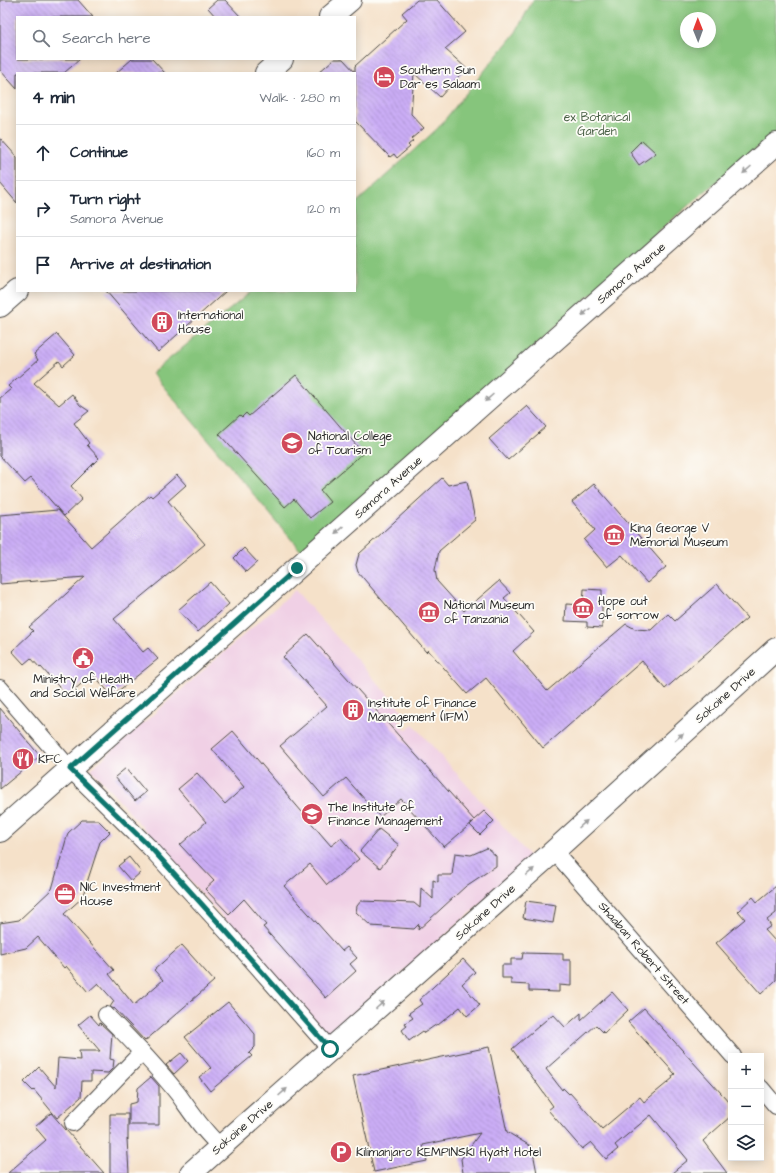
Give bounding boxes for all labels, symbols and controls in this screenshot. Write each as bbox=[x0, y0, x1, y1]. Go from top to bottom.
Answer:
north arrow bbox=[680, 12, 716, 48]
search box bbox=[16, 16, 356, 60]
icon: search bbox=[30, 27, 52, 49]
text: Search here bbox=[62, 28, 151, 49]
place label: Southern Sun Dar es Salaam bbox=[400, 62, 481, 93]
hotel icon: Southern Sun Dar es Salaam bbox=[371, 64, 397, 90]
text: 4 min bbox=[32, 86, 75, 110]
text: Walk · 280 m bbox=[259, 89, 340, 107]
park label: ex Botanical Garden bbox=[564, 109, 630, 140]
icon: ahead bbox=[32, 142, 54, 164]
text: Continue bbox=[70, 142, 128, 163]
text: 160 m bbox=[307, 144, 340, 162]
one-way arrow bbox=[742, 166, 752, 175]
text: Turn right bbox=[70, 189, 141, 210]
icon: right bbox=[32, 198, 54, 220]
text: 120 m bbox=[307, 200, 340, 218]
text: Samora Avenue bbox=[70, 210, 164, 228]
street label: Samora Avenue bbox=[593, 238, 670, 308]
icon: arrive bbox=[32, 254, 54, 276]
text: Arrive at destination bbox=[70, 254, 211, 275]
place label: International House bbox=[178, 307, 243, 338]
one-way arrow bbox=[581, 307, 591, 316]
building icon: International House bbox=[149, 309, 175, 335]
one-way arrow bbox=[484, 393, 494, 402]
place label: National College of Tourism bbox=[308, 428, 393, 459]
school or university icon: National College of Tourism bbox=[279, 430, 305, 456]
street label: Samora Avenue bbox=[351, 452, 427, 523]
place label: King George V Memorial Museum bbox=[630, 520, 728, 551]
museum icon: King George V Memorial Museum bbox=[601, 522, 627, 548]
one-way arrow bbox=[334, 526, 344, 535]
route end bbox=[288, 559, 306, 577]
place label: Hope out of sorrow bbox=[598, 593, 659, 624]
museum icon: Hope out of sorrow bbox=[570, 595, 596, 621]
place label: National Museum of Tanzania bbox=[444, 597, 534, 628]
museum icon: National Museum of Tanzania bbox=[416, 599, 442, 625]
public building icon: Ministry of Health and Social Welfare bbox=[70, 645, 96, 671]
street label: Sokoine Drive bbox=[691, 663, 760, 727]
place label: Ministry of Health and Social Welfare bbox=[30, 671, 136, 702]
place label: Institute of Finance Management (IFM) bbox=[368, 695, 477, 727]
building icon: Institute of Finance Management (IFM) bbox=[340, 697, 366, 723]
one-way arrow bbox=[675, 733, 684, 742]
restaurant icon: KFC bbox=[10, 746, 36, 772]
place label: KFC bbox=[38, 751, 63, 768]
place label: The Institute of Finance Management bbox=[328, 799, 443, 831]
school or university icon: The Institute of Finance Management bbox=[299, 801, 325, 827]
one-way arrow bbox=[578, 820, 588, 829]
one-way arrow bbox=[524, 868, 535, 877]
place label: NIC Investment House bbox=[80, 879, 161, 910]
street label: Sokoine Drive bbox=[451, 880, 520, 944]
office icon: NIC Investment House bbox=[52, 881, 78, 907]
street label: Shaaban Robert Street bbox=[594, 898, 693, 1009]
one-way arrow bbox=[375, 1000, 385, 1010]
route start bbox=[321, 1040, 339, 1058]
map controls bbox=[728, 1053, 764, 1161]
button: + bbox=[728, 1053, 764, 1089]
one-way arrow bbox=[278, 1087, 288, 1096]
button: − bbox=[728, 1089, 764, 1125]
street label: Sokoine Drive bbox=[208, 1095, 277, 1159]
button: layers bbox=[728, 1125, 764, 1161]
parking icon: Kilimanjaro KEMPINSKI Hyatt Hotel bbox=[328, 1139, 354, 1165]
place label: Kilimanjaro KEMPINSKI Hyatt Hotel bbox=[356, 1144, 541, 1162]

